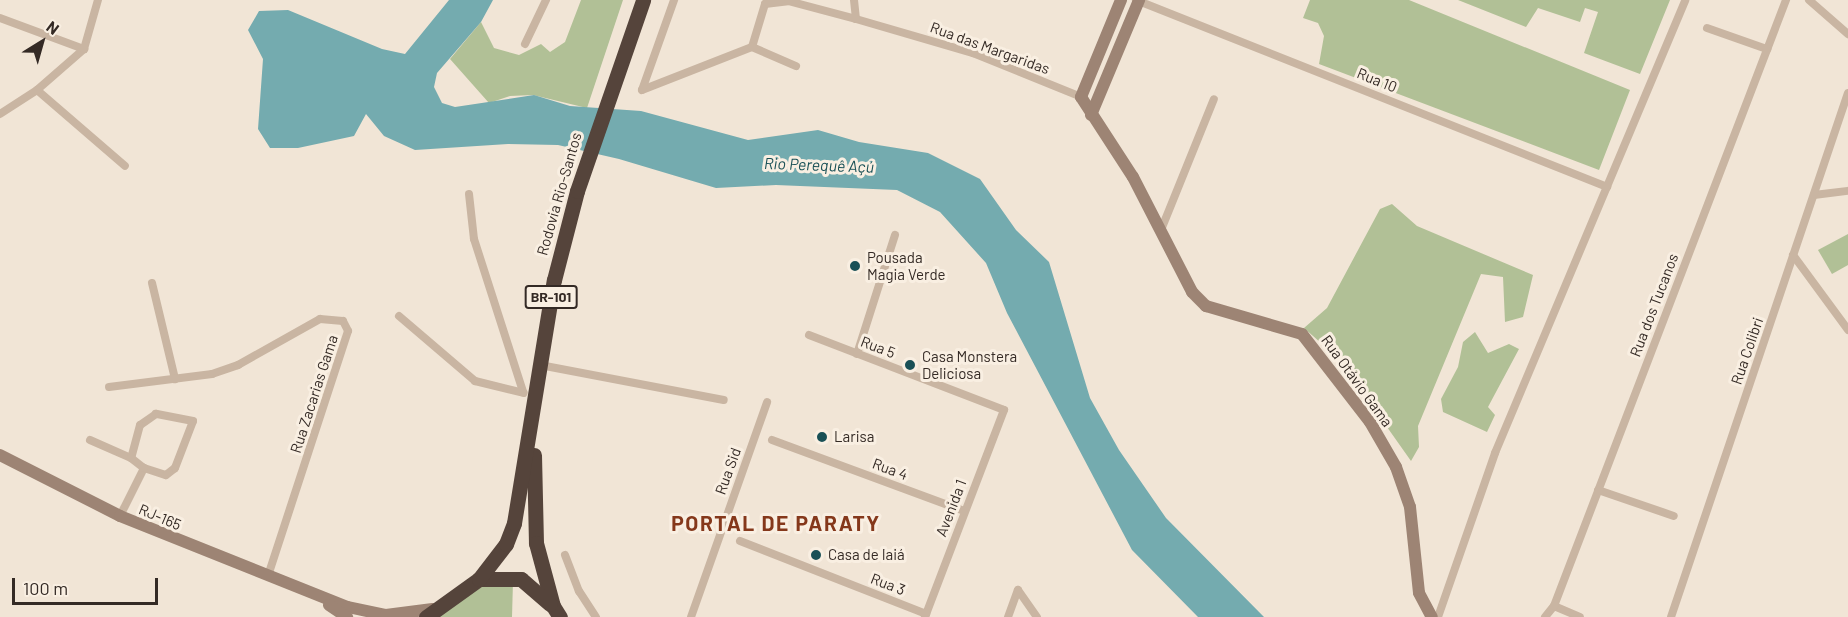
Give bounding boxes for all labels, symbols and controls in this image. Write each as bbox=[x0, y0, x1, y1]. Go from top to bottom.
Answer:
north arrow bbox=[12, 12, 72, 72]
text: N bbox=[43, 16, 63, 38]
street label: Rua das Margaridas bbox=[928, 18, 1052, 78]
street label: Rua 10 bbox=[1354, 64, 1400, 96]
street label: Rodovia Rio-Santos bbox=[533, 130, 585, 258]
water label: Rio Perequê Açú bbox=[764, 153, 874, 177]
place label: Pousada Magia Verde bbox=[867, 248, 946, 283]
street label: Rua dos Tucanos bbox=[1626, 251, 1682, 359]
marker: Pousada Magia Verde bbox=[848, 259, 862, 273]
road number: BR-101 bbox=[524, 286, 578, 308]
street label: Rua Colibri bbox=[1727, 315, 1767, 387]
street label: Rua 5 bbox=[858, 332, 898, 362]
street label: Rua Otávio Gama bbox=[1318, 332, 1396, 430]
street label: Rua Zacarias Gama bbox=[286, 333, 342, 455]
place label: Casa Monstera Deliciosa bbox=[922, 347, 1017, 382]
marker: Casa Monstera Deliciosa bbox=[903, 358, 917, 372]
place label: Larisa bbox=[834, 428, 874, 446]
marker: Larisa bbox=[815, 430, 829, 444]
street label: Rua Sid bbox=[711, 445, 745, 497]
street label: Rua 4 bbox=[870, 454, 910, 484]
street label: Avenida 1 bbox=[932, 477, 970, 539]
street label: RJ-165 bbox=[136, 500, 184, 534]
district label: PORTAL DE PARATY bbox=[671, 510, 881, 536]
place label: Casa de Iaiá bbox=[828, 546, 905, 564]
marker: Casa de Iaiá bbox=[809, 548, 823, 562]
scale bar bbox=[15, 566, 160, 604]
street label: Rua 3 bbox=[868, 569, 908, 599]
text: 100 m bbox=[23, 577, 68, 599]

